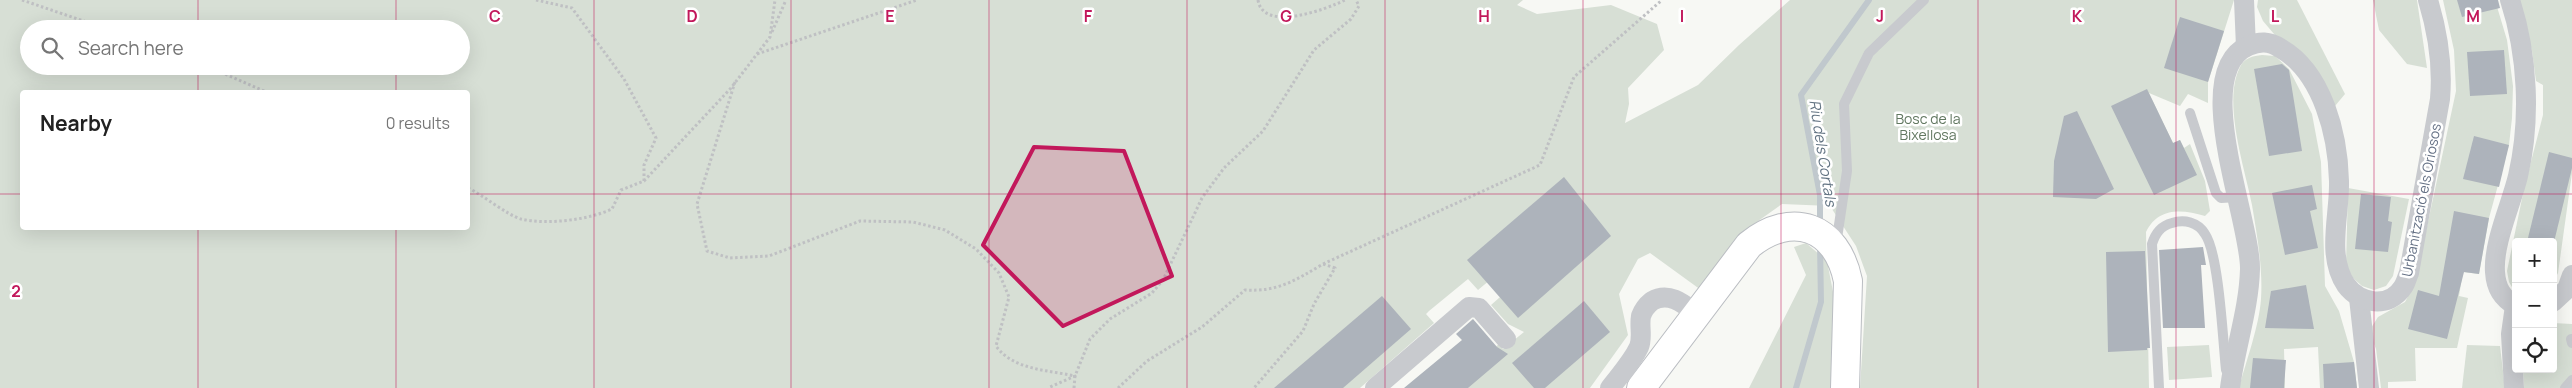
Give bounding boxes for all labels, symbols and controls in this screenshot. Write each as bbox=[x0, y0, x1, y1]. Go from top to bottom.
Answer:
text: C bbox=[489, 5, 501, 27]
text: D bbox=[686, 5, 698, 27]
text: E bbox=[885, 5, 895, 27]
text: F bbox=[1084, 5, 1093, 27]
text: G bbox=[1280, 5, 1292, 27]
text: H bbox=[1478, 5, 1490, 27]
text: I bbox=[1680, 5, 1684, 27]
text: J bbox=[1876, 5, 1884, 27]
text: K bbox=[2072, 5, 2083, 27]
text: L bbox=[2271, 5, 2280, 27]
text: M bbox=[2466, 5, 2480, 27]
search box bbox=[20, 20, 470, 75]
icon: search bbox=[38, 34, 66, 62]
text: Search here bbox=[78, 35, 184, 61]
water label: Riu dels Cortals bbox=[1804, 98, 1842, 209]
text: Nearby bbox=[40, 109, 112, 137]
park label: Bosc de la Bixellosa bbox=[1895, 109, 1961, 144]
text: 0 results bbox=[386, 112, 450, 134]
street label: Urbanització els Oriosos bbox=[2397, 122, 2445, 278]
map controls bbox=[2512, 238, 2557, 373]
button: + bbox=[2512, 238, 2557, 283]
text: 2 bbox=[11, 280, 21, 302]
button: − bbox=[2512, 283, 2557, 328]
button: locate bbox=[2512, 328, 2557, 373]

